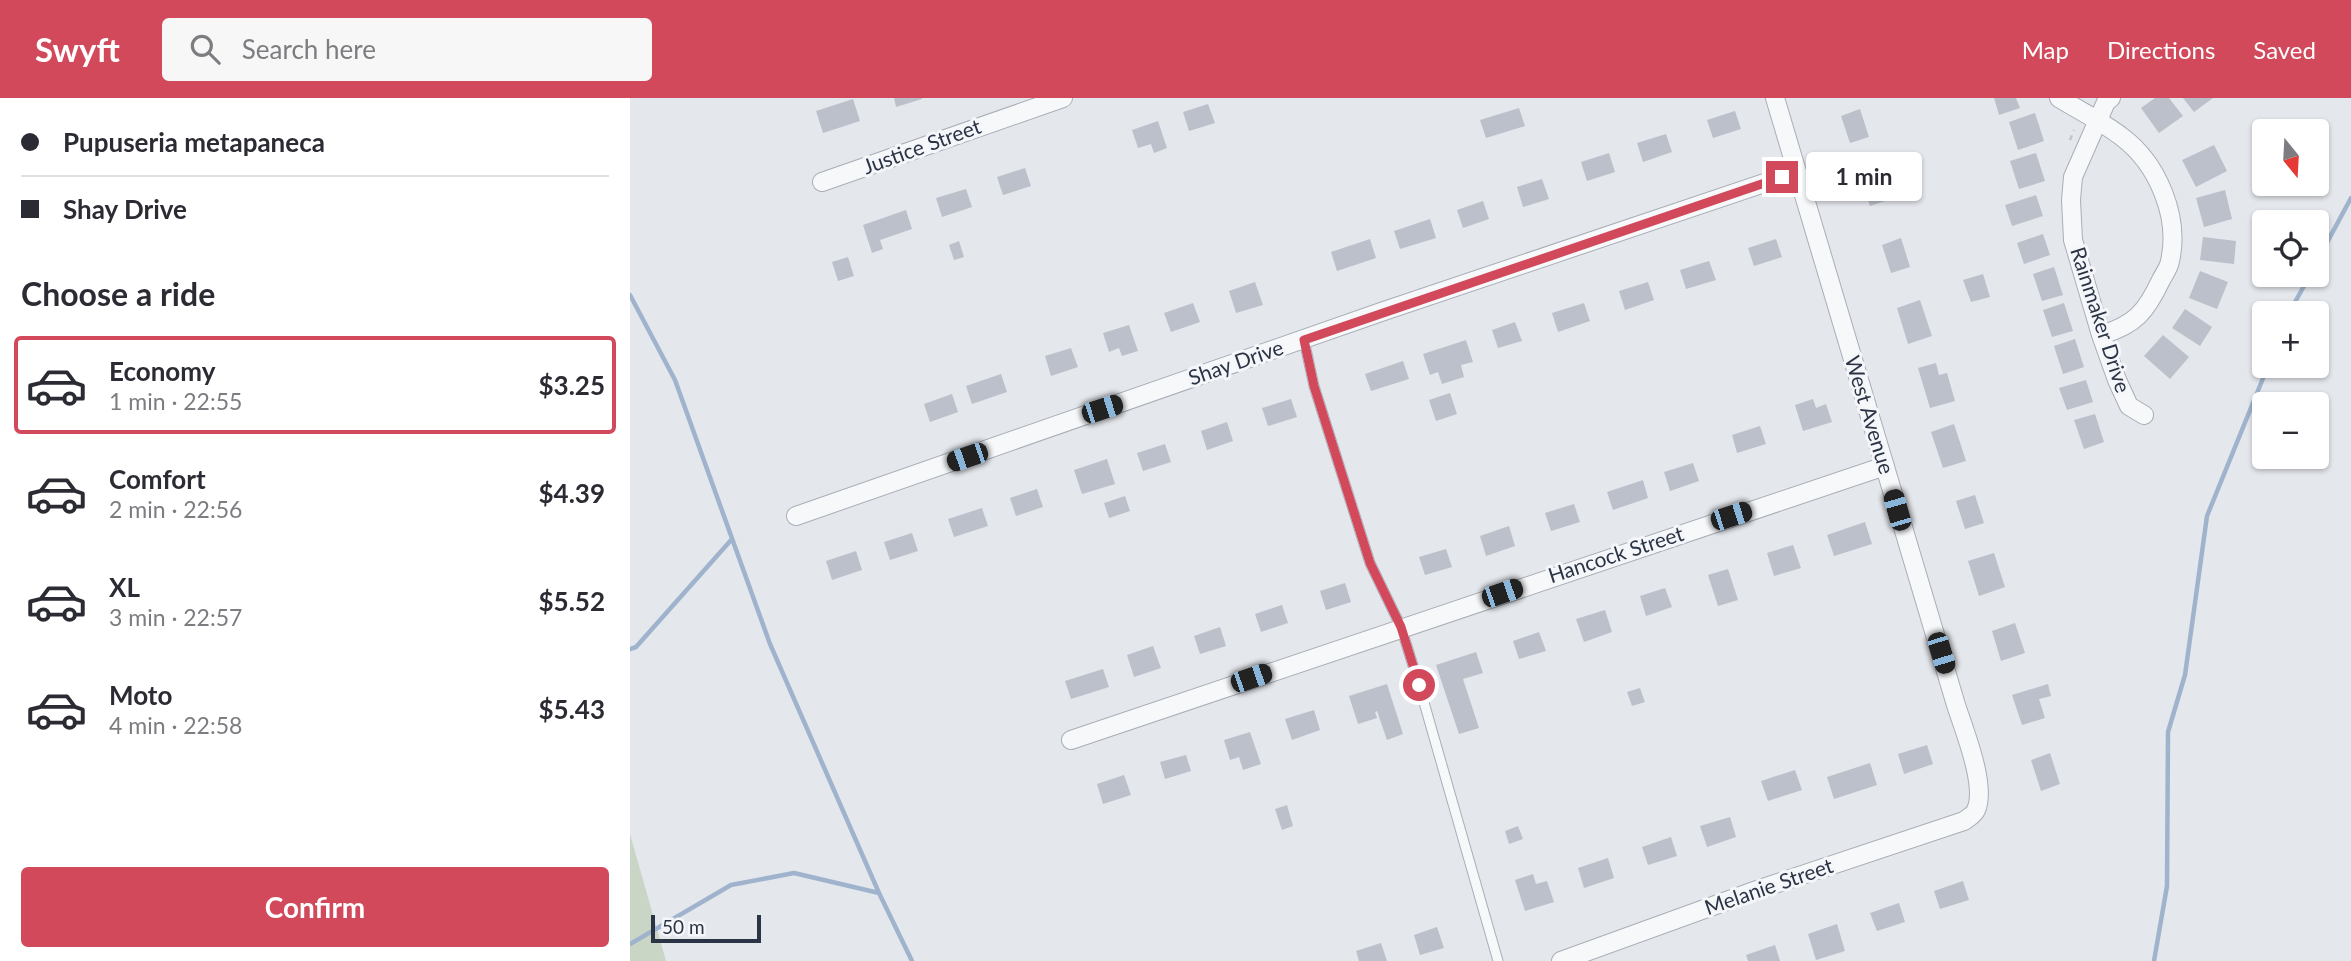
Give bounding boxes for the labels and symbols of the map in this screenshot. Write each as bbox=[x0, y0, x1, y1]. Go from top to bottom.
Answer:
street label: Justice Street bbox=[859, 112, 984, 179]
north arrow bbox=[2252, 119, 2329, 196]
callout: 1 min bbox=[1806, 153, 1922, 202]
route end bbox=[1766, 161, 1798, 193]
street label: Rainmaker Drive bbox=[2066, 244, 2137, 396]
street label: Shay Drive bbox=[1185, 334, 1286, 389]
street label: West Avenue bbox=[1841, 352, 1900, 477]
car bbox=[1079, 393, 1126, 425]
car bbox=[944, 440, 991, 474]
car bbox=[1882, 487, 1913, 533]
car bbox=[1708, 500, 1755, 532]
street label: Hancock Street bbox=[1545, 520, 1687, 587]
car bbox=[1479, 576, 1526, 610]
car bbox=[1925, 630, 1958, 676]
car bbox=[1228, 661, 1275, 695]
route start bbox=[1403, 669, 1435, 701]
street label: Melanie Street bbox=[1701, 852, 1836, 919]
scale bar bbox=[651, 912, 761, 944]

